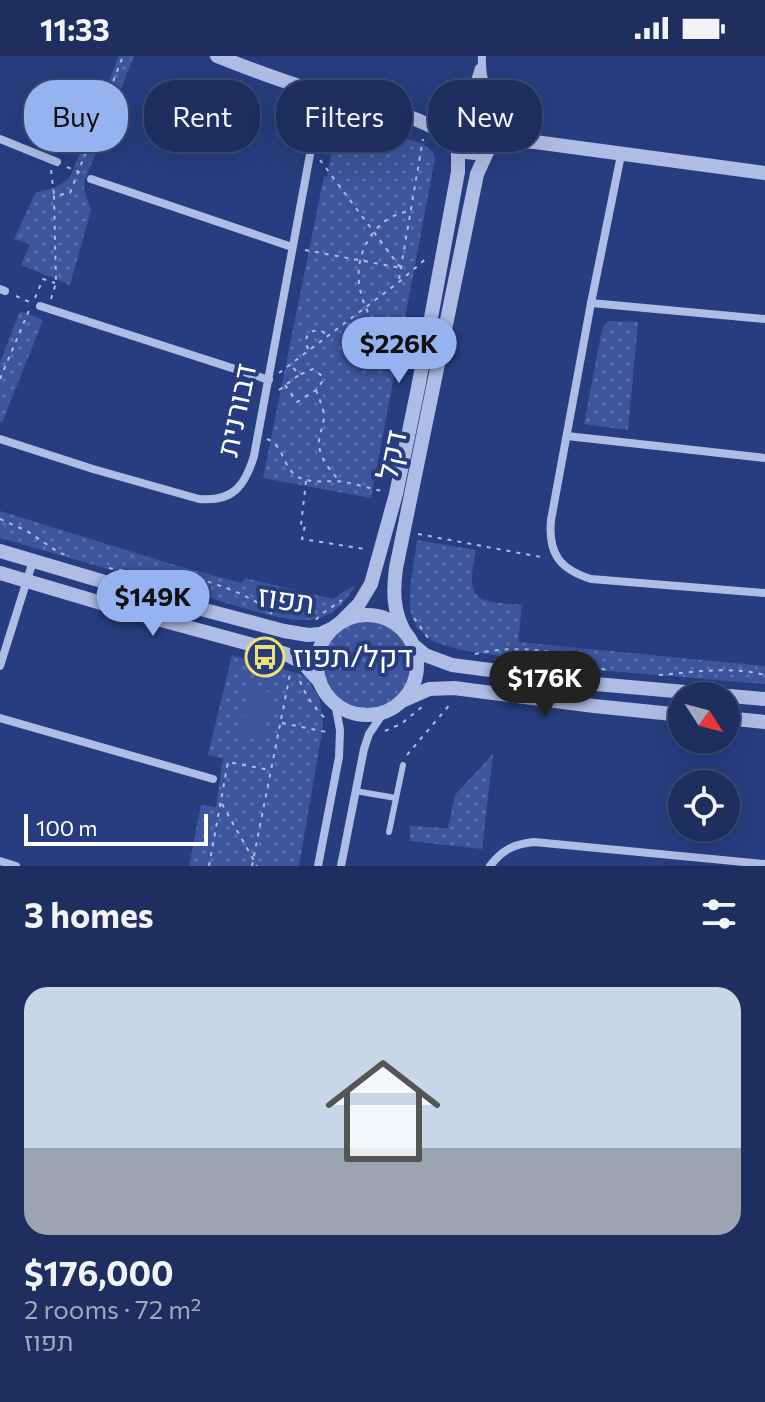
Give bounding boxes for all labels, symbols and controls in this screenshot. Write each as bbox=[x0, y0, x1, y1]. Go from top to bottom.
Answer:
text: 11:33 bbox=[40, 10, 110, 47]
chip: Buy bbox=[24, 80, 128, 152]
chip: Rent bbox=[144, 80, 260, 152]
chip: Filters bbox=[276, 80, 412, 152]
chip: New bbox=[428, 80, 542, 152]
pin: $226K bbox=[343, 317, 455, 385]
text: $226K bbox=[360, 327, 438, 358]
street label: דבורנית bbox=[207, 360, 262, 459]
street label: דקל bbox=[366, 426, 413, 483]
pin: $149K bbox=[97, 570, 209, 638]
street label: תפוז bbox=[256, 575, 317, 620]
text: $149K bbox=[115, 580, 191, 611]
bus stop icon: דקל/תפוז bbox=[244, 636, 286, 678]
place label: דקל/תפוז bbox=[293, 636, 413, 673]
pin: $176K bbox=[489, 651, 601, 719]
text: $176K bbox=[507, 661, 583, 692]
north arrow bbox=[668, 682, 740, 754]
map controls bbox=[668, 682, 740, 842]
button: locate bbox=[668, 770, 740, 842]
scale bar bbox=[24, 810, 208, 846]
text: 100 m bbox=[36, 814, 98, 841]
icon: filters bbox=[697, 892, 741, 936]
text: 3 homes bbox=[24, 893, 154, 935]
icon: home bbox=[311, 1039, 455, 1183]
text: $176,000 bbox=[24, 1251, 174, 1293]
text: 2 rooms · 72 m² bbox=[24, 1293, 201, 1324]
text: תפוז bbox=[24, 1325, 73, 1356]

